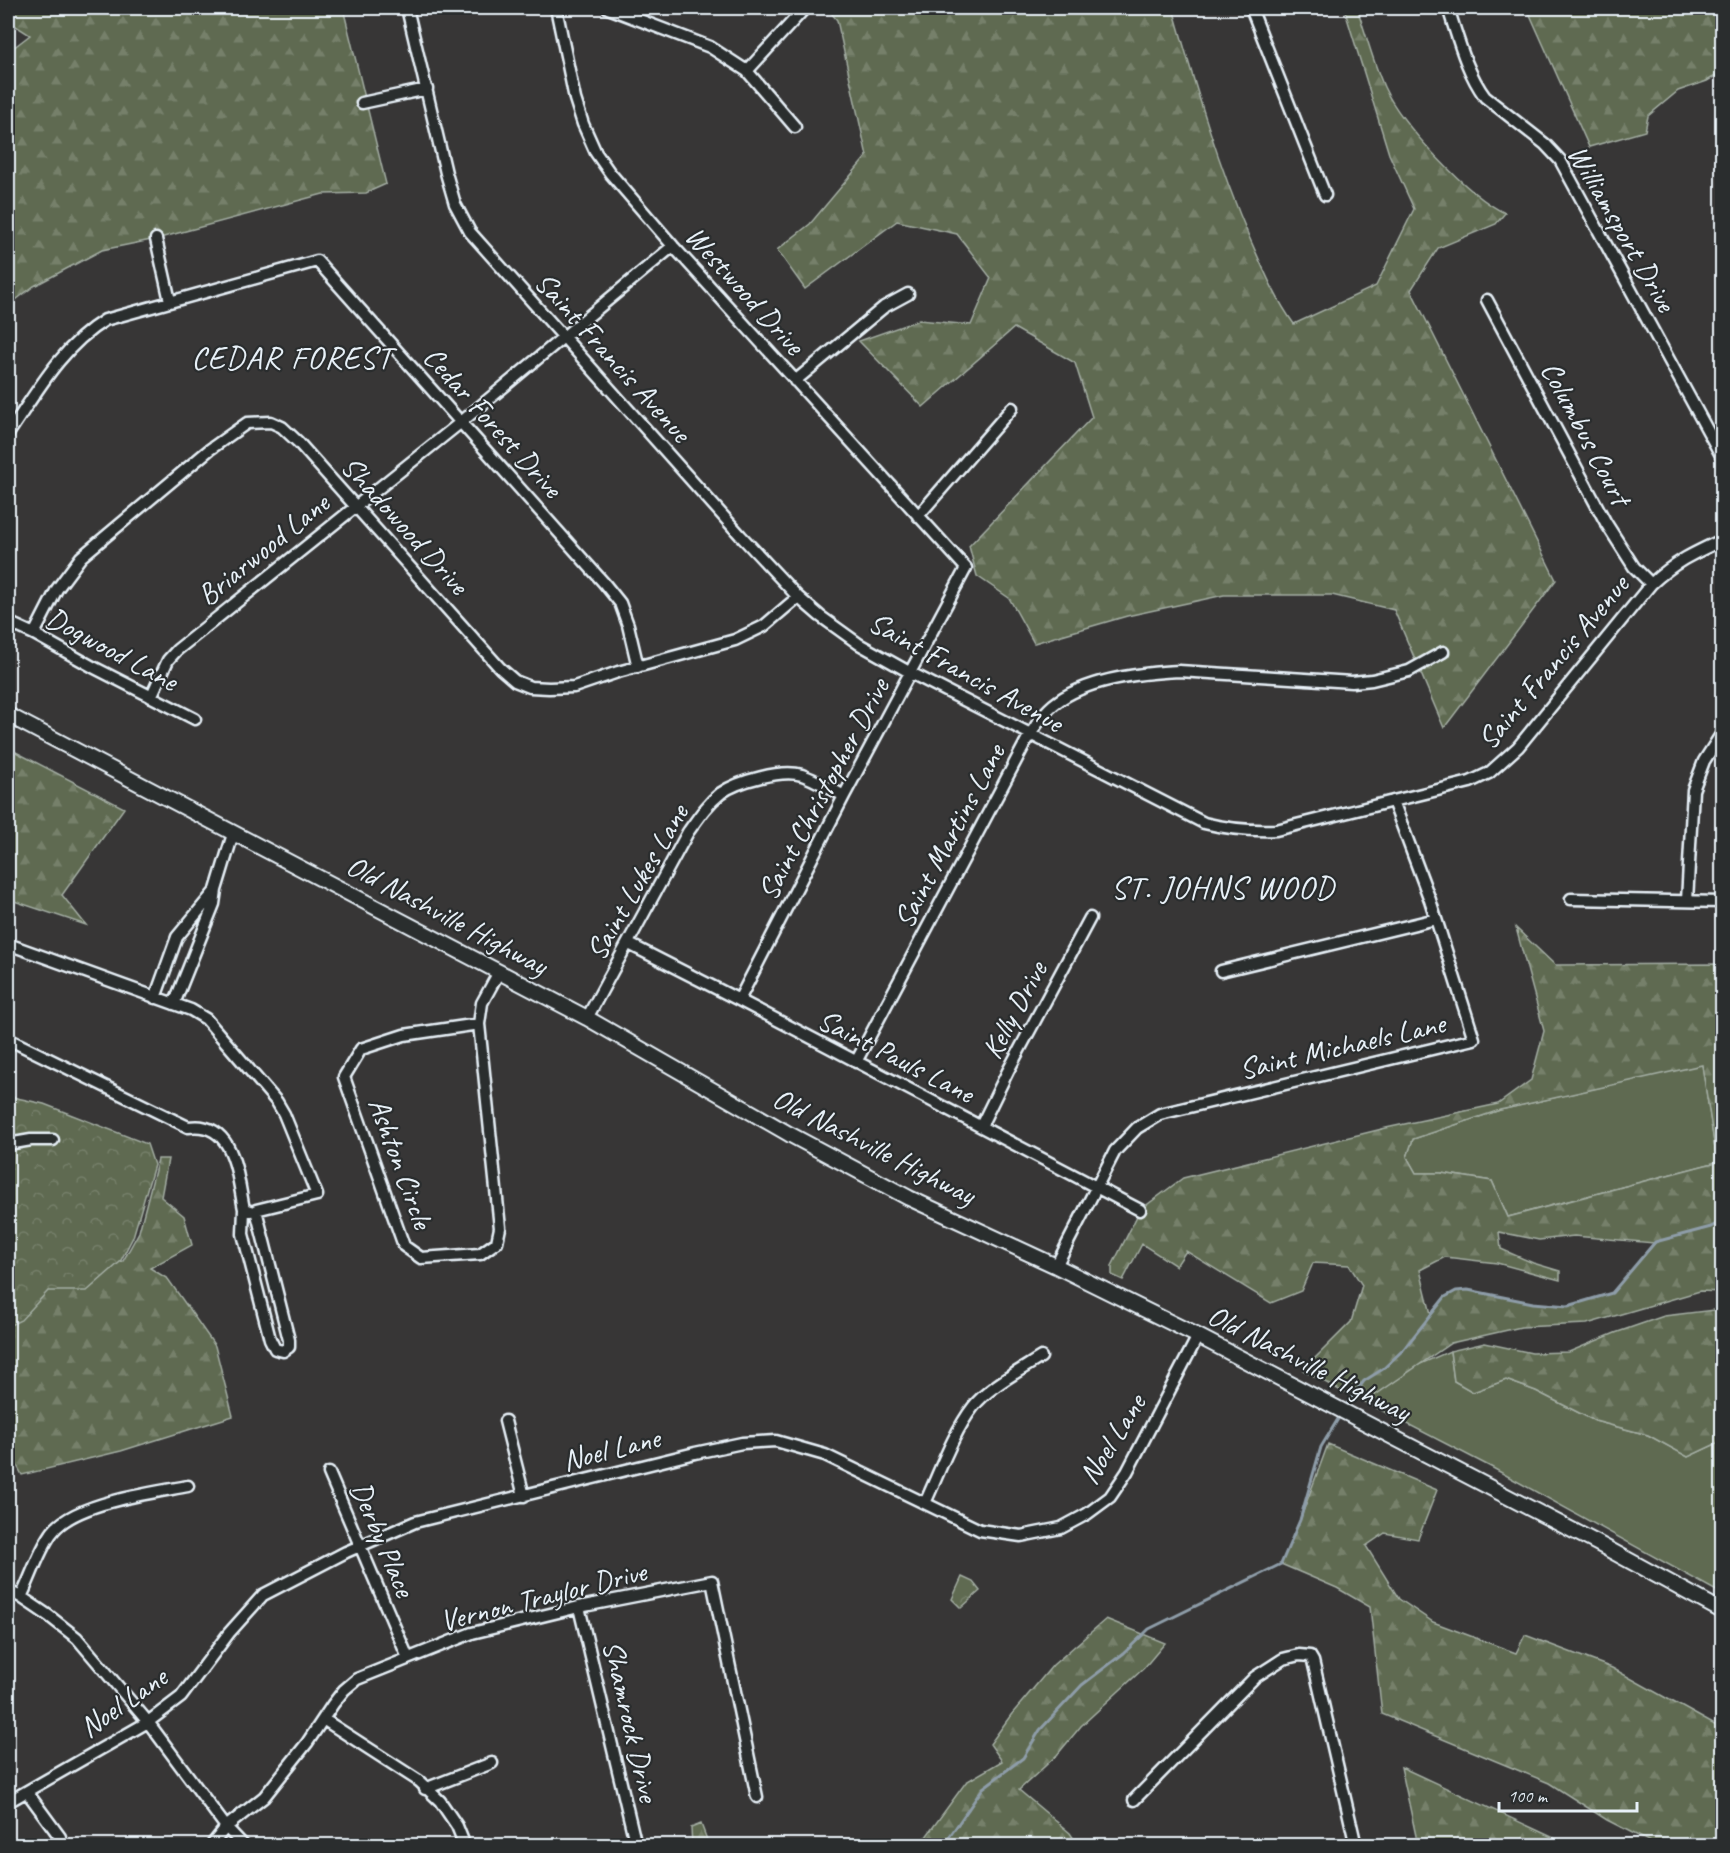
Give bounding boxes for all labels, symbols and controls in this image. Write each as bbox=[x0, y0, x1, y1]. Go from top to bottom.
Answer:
street label: Williamsport Drive bbox=[1559, 138, 1686, 320]
street label: Westwood Drive bbox=[677, 217, 814, 364]
street label: Saint Francis Avenue bbox=[526, 264, 701, 452]
district label: CEDAR FOREST bbox=[191, 337, 398, 378]
street label: Cedar Forest Drive bbox=[415, 338, 572, 507]
street label: Columbus Court bbox=[1532, 355, 1642, 515]
street label: Shadowood Drive bbox=[333, 448, 479, 604]
street label: Briarwood Lane bbox=[189, 483, 338, 614]
street label: Saint Francis Avenue bbox=[1469, 565, 1639, 757]
street label: Dogwood Lane bbox=[40, 598, 186, 701]
street label: Saint Francis Avenue bbox=[862, 603, 1072, 742]
street label: Saint Christopher Drive bbox=[749, 670, 899, 906]
street label: Saint Martins Lane bbox=[885, 735, 1015, 935]
street label: Saint Lukes Lane bbox=[577, 795, 698, 967]
street label: Old Nashville Highway bbox=[340, 846, 556, 985]
district label: ST. JOHNS WOOD bbox=[1111, 867, 1336, 908]
street label: Kelly Drive bbox=[973, 953, 1056, 1065]
street label: Saint Pauls Lane bbox=[811, 1000, 983, 1113]
street label: Saint Michaels Lane bbox=[1236, 1003, 1451, 1088]
street label: Old Nashville Highway bbox=[766, 1079, 983, 1214]
street label: Ashton Circle bbox=[360, 1092, 443, 1236]
street label: Old Nashville Highway bbox=[1201, 1296, 1418, 1431]
street label: Noel Lane bbox=[1070, 1385, 1156, 1491]
street label: Noel Lane bbox=[558, 1418, 666, 1479]
street label: Derby Place bbox=[342, 1476, 425, 1604]
street label: Vernon Traylor Drive bbox=[436, 1551, 652, 1640]
street label: Shamrock Drive bbox=[594, 1637, 668, 1807]
street label: Noel Lane bbox=[72, 1657, 176, 1746]
scale bar bbox=[1499, 1775, 1637, 1813]
text: 100 m bbox=[1508, 1785, 1549, 1807]

